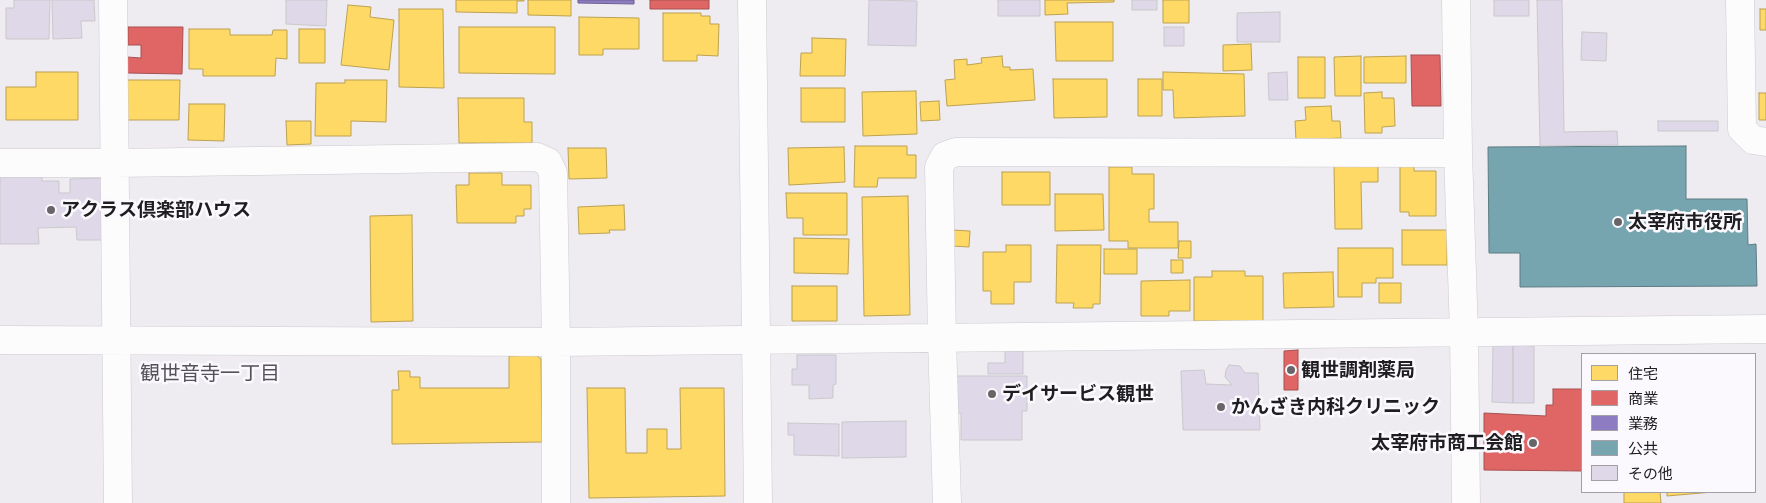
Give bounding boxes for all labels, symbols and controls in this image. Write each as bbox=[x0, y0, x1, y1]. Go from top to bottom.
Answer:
place label: アクラス倶楽部ハウス bbox=[61, 199, 251, 221]
marker: アクラス倶楽部ハウス bbox=[45, 204, 57, 216]
place label: 太宰府市役所 bbox=[1628, 211, 1742, 233]
marker: 太宰府市役所 bbox=[1612, 216, 1624, 228]
legend bbox=[1581, 353, 1756, 493]
place label: 観世調剤薬局 bbox=[1301, 359, 1415, 381]
district label: 観世音寺一丁目 bbox=[140, 362, 280, 386]
marker: 観世調剤薬局 bbox=[1285, 364, 1297, 376]
text: 住宅 bbox=[1628, 364, 1658, 383]
place label: デイサービス観世 bbox=[1002, 383, 1154, 405]
marker: デイサービス観世 bbox=[986, 388, 998, 400]
text: 商業 bbox=[1628, 389, 1658, 408]
place label: かんざき内科クリニック bbox=[1231, 396, 1440, 418]
marker: かんざき内科クリニック bbox=[1215, 401, 1227, 413]
text: 業務 bbox=[1628, 414, 1658, 433]
place label: 太宰府市商工会館 bbox=[1371, 432, 1523, 454]
marker: 太宰府市商工会館 bbox=[1527, 437, 1539, 449]
text: 公共 bbox=[1628, 439, 1658, 458]
text: その他 bbox=[1628, 464, 1673, 483]

